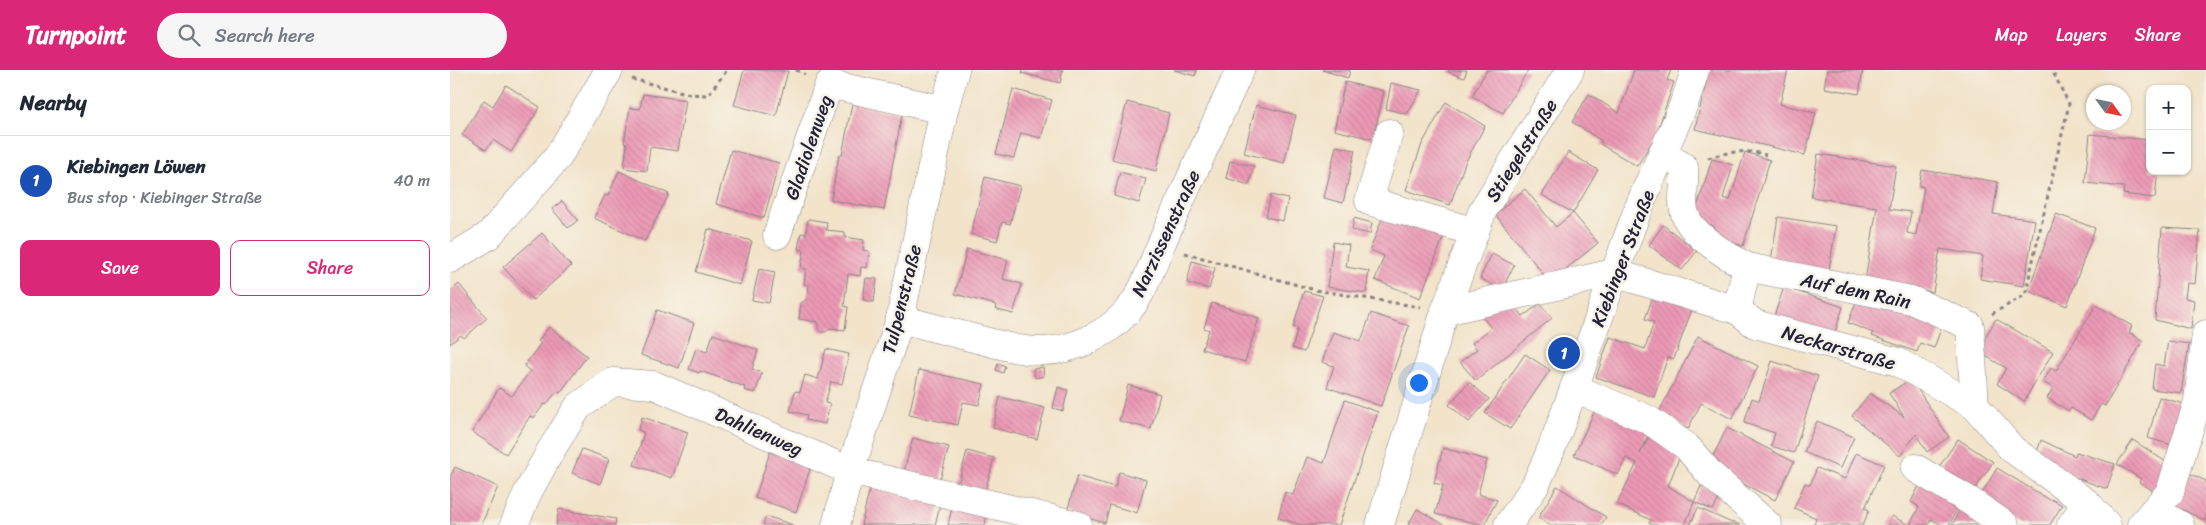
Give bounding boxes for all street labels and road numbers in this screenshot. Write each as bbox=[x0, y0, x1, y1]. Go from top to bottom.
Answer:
street label: Gladiolenweg bbox=[775, 90, 842, 204]
street label: Stiegelstraße bbox=[1477, 92, 1566, 208]
street label: Narzissenstraße bbox=[1122, 164, 1209, 302]
street label: Kiebinger Straße bbox=[1581, 185, 1664, 331]
street label: Tulpenstraße bbox=[872, 241, 931, 357]
street label: Auf dem Rain bbox=[1797, 263, 1914, 318]
street label: Neckarstraße bbox=[1778, 315, 1900, 380]
street label: Dahlienweg bbox=[709, 397, 809, 466]

